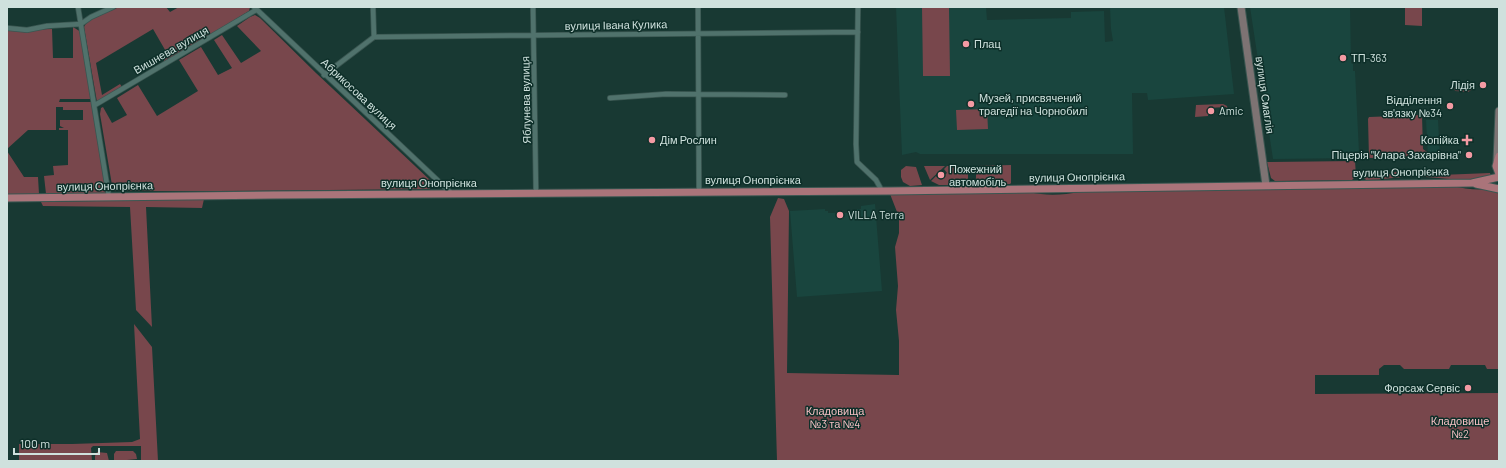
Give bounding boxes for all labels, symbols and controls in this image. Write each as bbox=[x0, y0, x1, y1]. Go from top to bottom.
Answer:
street label: вулиця Івана Кулика bbox=[565, 17, 668, 32]
street label: Вишнева вулиця bbox=[131, 23, 211, 76]
place label: Плац bbox=[974, 37, 1001, 50]
marker: Плац bbox=[961, 39, 971, 49]
place label: ТП-363 bbox=[1351, 51, 1387, 64]
marker: ТП-363 bbox=[1338, 53, 1348, 63]
street label: Абрикосова вулиця bbox=[319, 55, 400, 132]
street label: вулиця Смаглія bbox=[1254, 55, 1277, 135]
street label: Яблунева вулиця bbox=[518, 56, 533, 144]
place label: Лідія bbox=[1451, 78, 1475, 91]
marker: Лідія bbox=[1478, 80, 1488, 90]
place label: Музей, присвячений трагедії на Чорнобилі bbox=[979, 91, 1088, 117]
place label: Відділення зв'язку №34 bbox=[1382, 93, 1442, 119]
marker: Музей, присвячений трагедії на Чорнобилі bbox=[966, 99, 976, 109]
marker: Відділення зв'язку №34 bbox=[1445, 101, 1455, 111]
place label: Amic bbox=[1219, 104, 1244, 117]
marker: Amic bbox=[1206, 106, 1216, 116]
place label: Дім Рослин bbox=[660, 133, 717, 146]
place label: Копійка bbox=[1421, 133, 1460, 146]
marker: Дім Рослин bbox=[647, 135, 657, 145]
marker: Копійка bbox=[1462, 135, 1472, 145]
place label: Піцерія "Клара Захарівна" bbox=[1332, 148, 1461, 161]
marker: Піцерія "Клара Захарівна" bbox=[1464, 150, 1474, 160]
place label: Пожежний автомобіль bbox=[949, 162, 1007, 188]
street label: вулиця Онопрієнка bbox=[1353, 164, 1450, 179]
street label: вулиця Онопрієнка bbox=[1029, 169, 1126, 184]
marker: Пожежний автомобіль bbox=[936, 170, 946, 180]
street label: вулиця Онопрієнка bbox=[705, 173, 802, 186]
street label: вулиця Онопрієнка bbox=[381, 176, 478, 189]
street label: вулиця Онопрієнка bbox=[57, 178, 154, 193]
place label: VILLA Terra bbox=[848, 208, 904, 221]
marker: VILLA Terra bbox=[835, 210, 845, 220]
place label: Форсаж Сервіс bbox=[1384, 381, 1460, 394]
marker: Форсаж Сервіс bbox=[1463, 383, 1473, 393]
park label: Кладовища №3 та №4 bbox=[806, 404, 865, 430]
park label: Кладовище №2 bbox=[1431, 414, 1489, 440]
scale bar bbox=[14, 430, 99, 456]
text: 100 m bbox=[20, 436, 50, 450]

